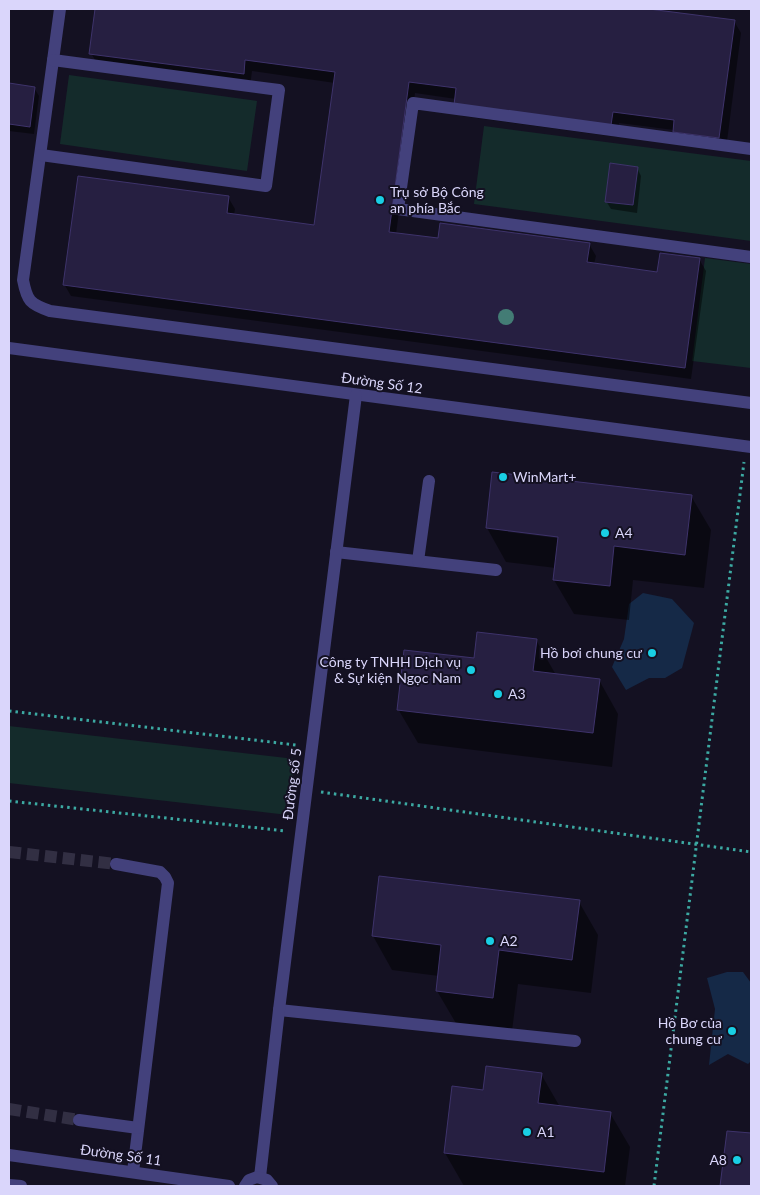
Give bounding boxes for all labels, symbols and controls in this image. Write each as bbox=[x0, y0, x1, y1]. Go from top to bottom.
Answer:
place label: Trụ sở Bộ Công an phía Bắc bbox=[390, 183, 484, 216]
marker: Trụ sở Bộ Công an phía Bắc bbox=[374, 194, 386, 206]
street label: Đường Số 12 bbox=[340, 368, 424, 397]
place label: WinMart+ bbox=[513, 468, 576, 485]
marker: WinMart+ bbox=[497, 471, 509, 483]
place label: A4 bbox=[615, 524, 633, 541]
marker: A4 bbox=[599, 527, 611, 539]
place label: Hồ bơi chung cư bbox=[540, 644, 643, 661]
marker: Hồ bơi chung cư bbox=[646, 647, 658, 659]
place label: Công ty TNHH Dịch vụ & Sự kiện Ngọc Nam bbox=[320, 653, 461, 686]
marker: Công ty TNHH Dịch vụ & Sự kiện Ngọc Nam bbox=[465, 664, 477, 676]
place label: A3 bbox=[508, 685, 526, 702]
marker: A3 bbox=[492, 688, 504, 700]
street label: Đường số 5 bbox=[279, 747, 304, 821]
place label: A2 bbox=[500, 932, 518, 949]
marker: A2 bbox=[484, 935, 496, 947]
place label: Hồ Bơ của chung cư bbox=[658, 1014, 723, 1047]
marker: Hồ Bơ của chung cư bbox=[726, 1025, 738, 1037]
place label: A1 bbox=[537, 1123, 555, 1140]
marker: A1 bbox=[521, 1126, 533, 1138]
street label: Đường Số 11 bbox=[79, 1140, 163, 1169]
place label: A8 bbox=[709, 1151, 727, 1168]
marker: A8 bbox=[731, 1154, 743, 1166]

